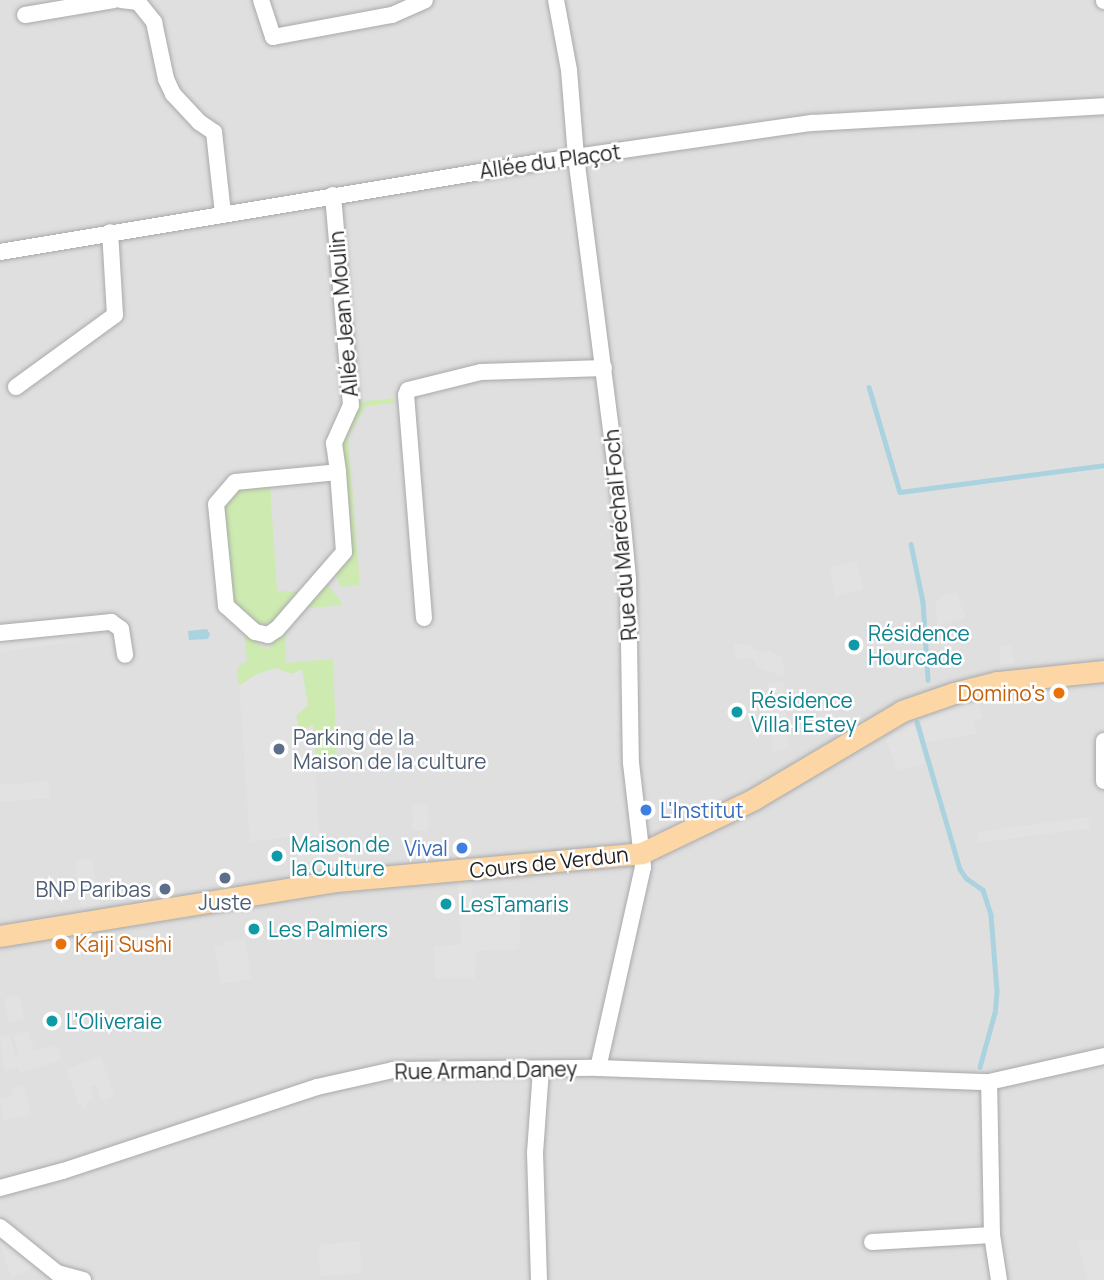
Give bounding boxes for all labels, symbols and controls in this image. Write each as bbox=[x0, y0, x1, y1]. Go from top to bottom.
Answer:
street label: Allée du Plaçot bbox=[478, 139, 622, 183]
street label: Allée Jean Moulin bbox=[323, 230, 363, 398]
street label: Rue du Maréchal Foch bbox=[598, 428, 642, 642]
place label: Résidence Hourcade bbox=[868, 620, 970, 670]
marker: Résidence Hourcade bbox=[846, 637, 862, 653]
place label: Domino's bbox=[958, 680, 1045, 706]
marker: Domino's bbox=[1051, 685, 1067, 701]
place label: Résidence Villa l'Estey bbox=[751, 687, 857, 737]
marker: Résidence Villa l'Estey bbox=[729, 704, 745, 720]
place label: Parking de la Maison de la culture bbox=[293, 724, 487, 774]
marker: Parking de la Maison de la culture bbox=[271, 741, 287, 757]
place label: L'Institut bbox=[660, 797, 744, 823]
marker: L'Institut bbox=[638, 802, 654, 818]
place label: Maison de la Culture bbox=[291, 831, 390, 881]
place label: Vival bbox=[404, 835, 448, 861]
marker: Vival bbox=[454, 840, 470, 856]
street label: Cours de Verdun bbox=[468, 841, 630, 883]
marker: Maison de la Culture bbox=[269, 848, 285, 864]
marker: Juste bbox=[217, 870, 233, 886]
place label: BNP Paribas bbox=[35, 876, 151, 902]
marker: BNP Paribas bbox=[157, 881, 173, 897]
place label: Juste bbox=[198, 889, 252, 915]
place label: LesTamaris bbox=[460, 891, 569, 917]
marker: LesTamaris bbox=[438, 896, 454, 912]
place label: Les Palmiers bbox=[268, 916, 388, 942]
marker: Les Palmiers bbox=[246, 921, 262, 937]
place label: Kaiji Sushi bbox=[75, 931, 172, 957]
marker: Kaiji Sushi bbox=[53, 936, 69, 952]
place label: L'Oliveraie bbox=[66, 1008, 162, 1034]
marker: L'Oliveraie bbox=[44, 1013, 60, 1029]
street label: Rue Armand Daney bbox=[394, 1056, 578, 1084]

